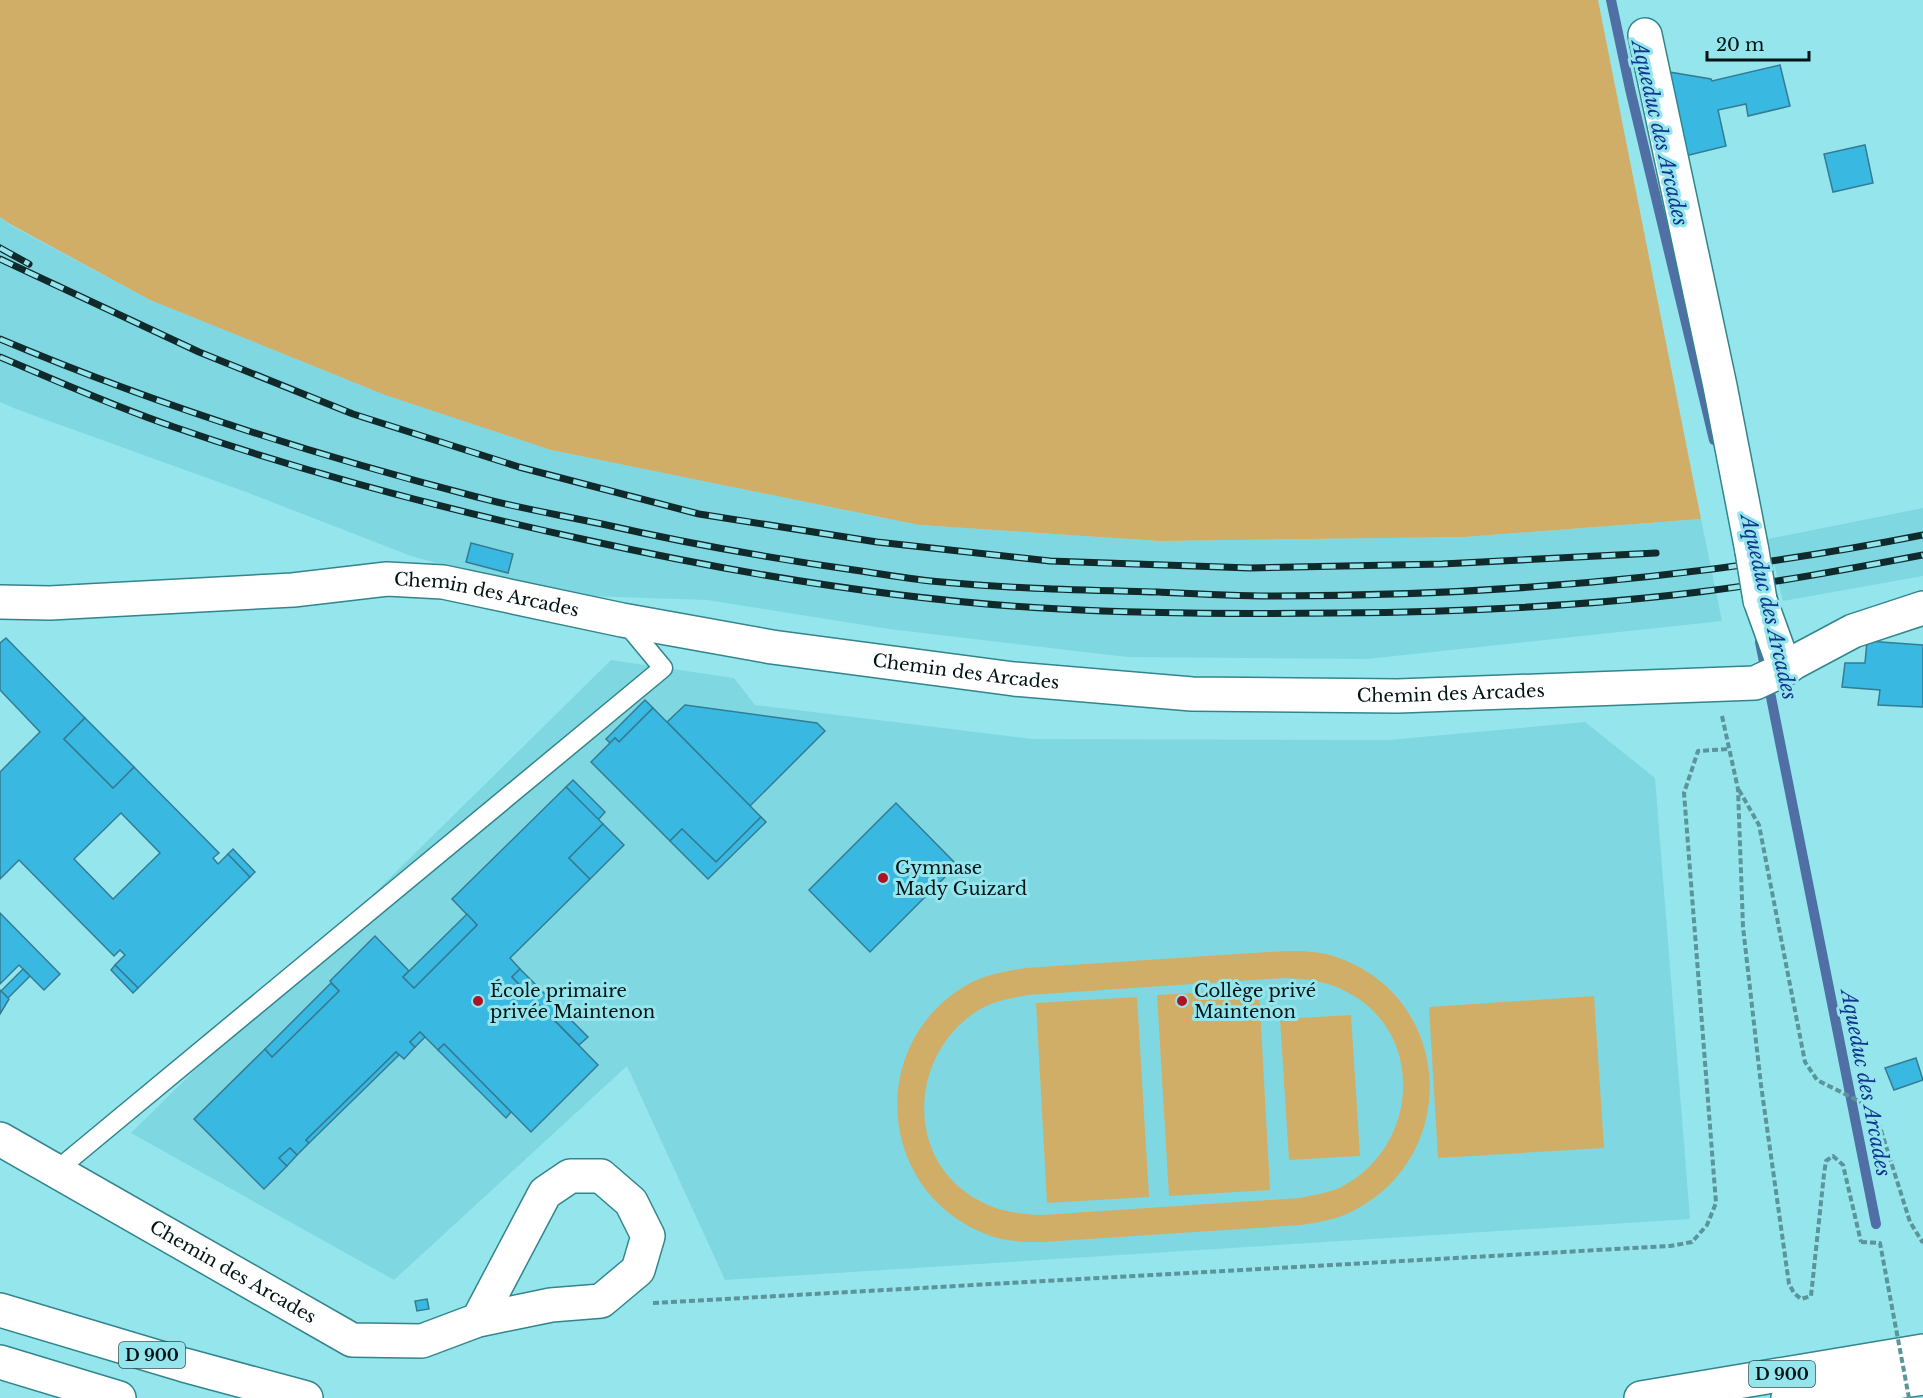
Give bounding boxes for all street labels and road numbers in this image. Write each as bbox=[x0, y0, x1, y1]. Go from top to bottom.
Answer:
street label: Chemin des Arcades bbox=[393, 568, 581, 622]
street label: Chemin des Arcades bbox=[871, 649, 1060, 694]
street label: Chemin des Arcades bbox=[1357, 680, 1545, 707]
street label: Chemin des Arcades bbox=[146, 1216, 320, 1328]
road number: D 900 bbox=[119, 1342, 185, 1368]
road number: D 900 bbox=[1749, 1361, 1815, 1387]

